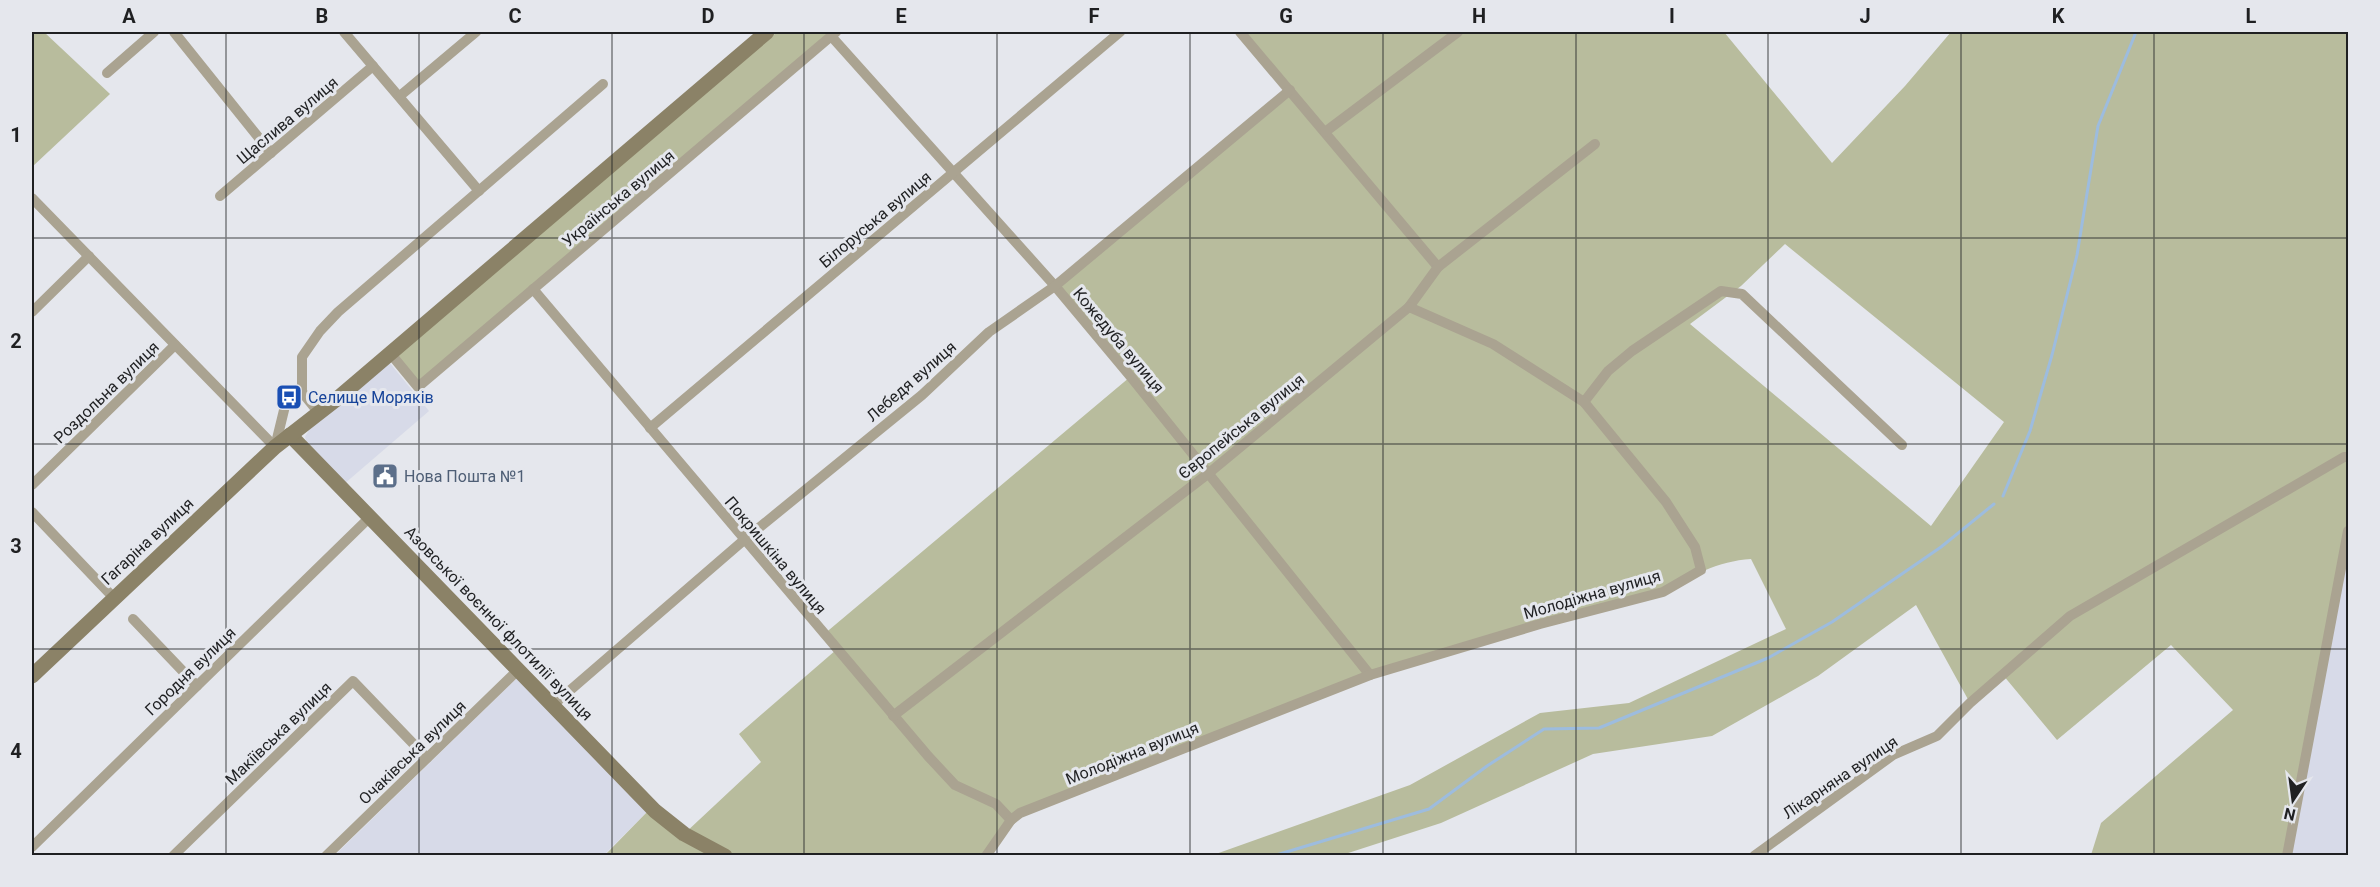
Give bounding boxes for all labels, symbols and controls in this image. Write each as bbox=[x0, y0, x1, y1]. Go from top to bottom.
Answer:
text: A bbox=[122, 4, 136, 28]
text: B bbox=[316, 4, 328, 28]
text: C bbox=[508, 4, 522, 28]
text: D bbox=[702, 4, 715, 28]
text: E bbox=[895, 4, 907, 28]
text: F bbox=[1089, 4, 1100, 28]
text: G bbox=[1279, 4, 1293, 28]
text: H bbox=[1472, 4, 1486, 28]
text: I bbox=[1669, 4, 1675, 28]
text: J bbox=[1859, 4, 1871, 28]
text: K bbox=[2052, 4, 2065, 28]
text: L bbox=[2246, 4, 2257, 28]
street label: Щаслива вулиця bbox=[233, 73, 342, 168]
text: 1 bbox=[10, 123, 22, 147]
street label: Українська вулиця bbox=[558, 146, 678, 251]
street label: Білоруська вулиця bbox=[815, 167, 935, 272]
street label: Кожедуба вулиця bbox=[1069, 284, 1168, 397]
text: 2 bbox=[10, 329, 22, 353]
street label: Роздольна вулиця bbox=[50, 337, 163, 447]
street label: Лебедя вулиця bbox=[863, 337, 960, 426]
street label: Європейська вулиця bbox=[1175, 370, 1308, 483]
bus stop icon: Селище Моряків bbox=[274, 382, 304, 412]
place label: Селище Моряків bbox=[308, 388, 434, 407]
public building icon: Нова Пошта №1 bbox=[370, 461, 400, 491]
place label: Нова Пошта №1 bbox=[404, 467, 526, 486]
street label: Покришкіна вулиця bbox=[721, 493, 830, 618]
street label: Гагаріна вулиця bbox=[97, 494, 197, 589]
street label: Азовської воєнної флотилії вулиця bbox=[401, 522, 597, 724]
text: 3 bbox=[10, 534, 22, 558]
street label: Молодіжна вулиця bbox=[1521, 566, 1663, 623]
street label: Городня вулиця bbox=[141, 623, 240, 719]
street label: Макіївська вулиця bbox=[221, 678, 335, 789]
street label: Очаківська вулиця bbox=[355, 696, 470, 808]
street label: Молодіжна вулиця bbox=[1063, 718, 1201, 789]
street label: Лікарняна вулиця bbox=[1779, 732, 1901, 823]
text: 4 bbox=[10, 739, 22, 763]
north arrow bbox=[2263, 770, 2323, 830]
text: N bbox=[2282, 804, 2297, 825]

